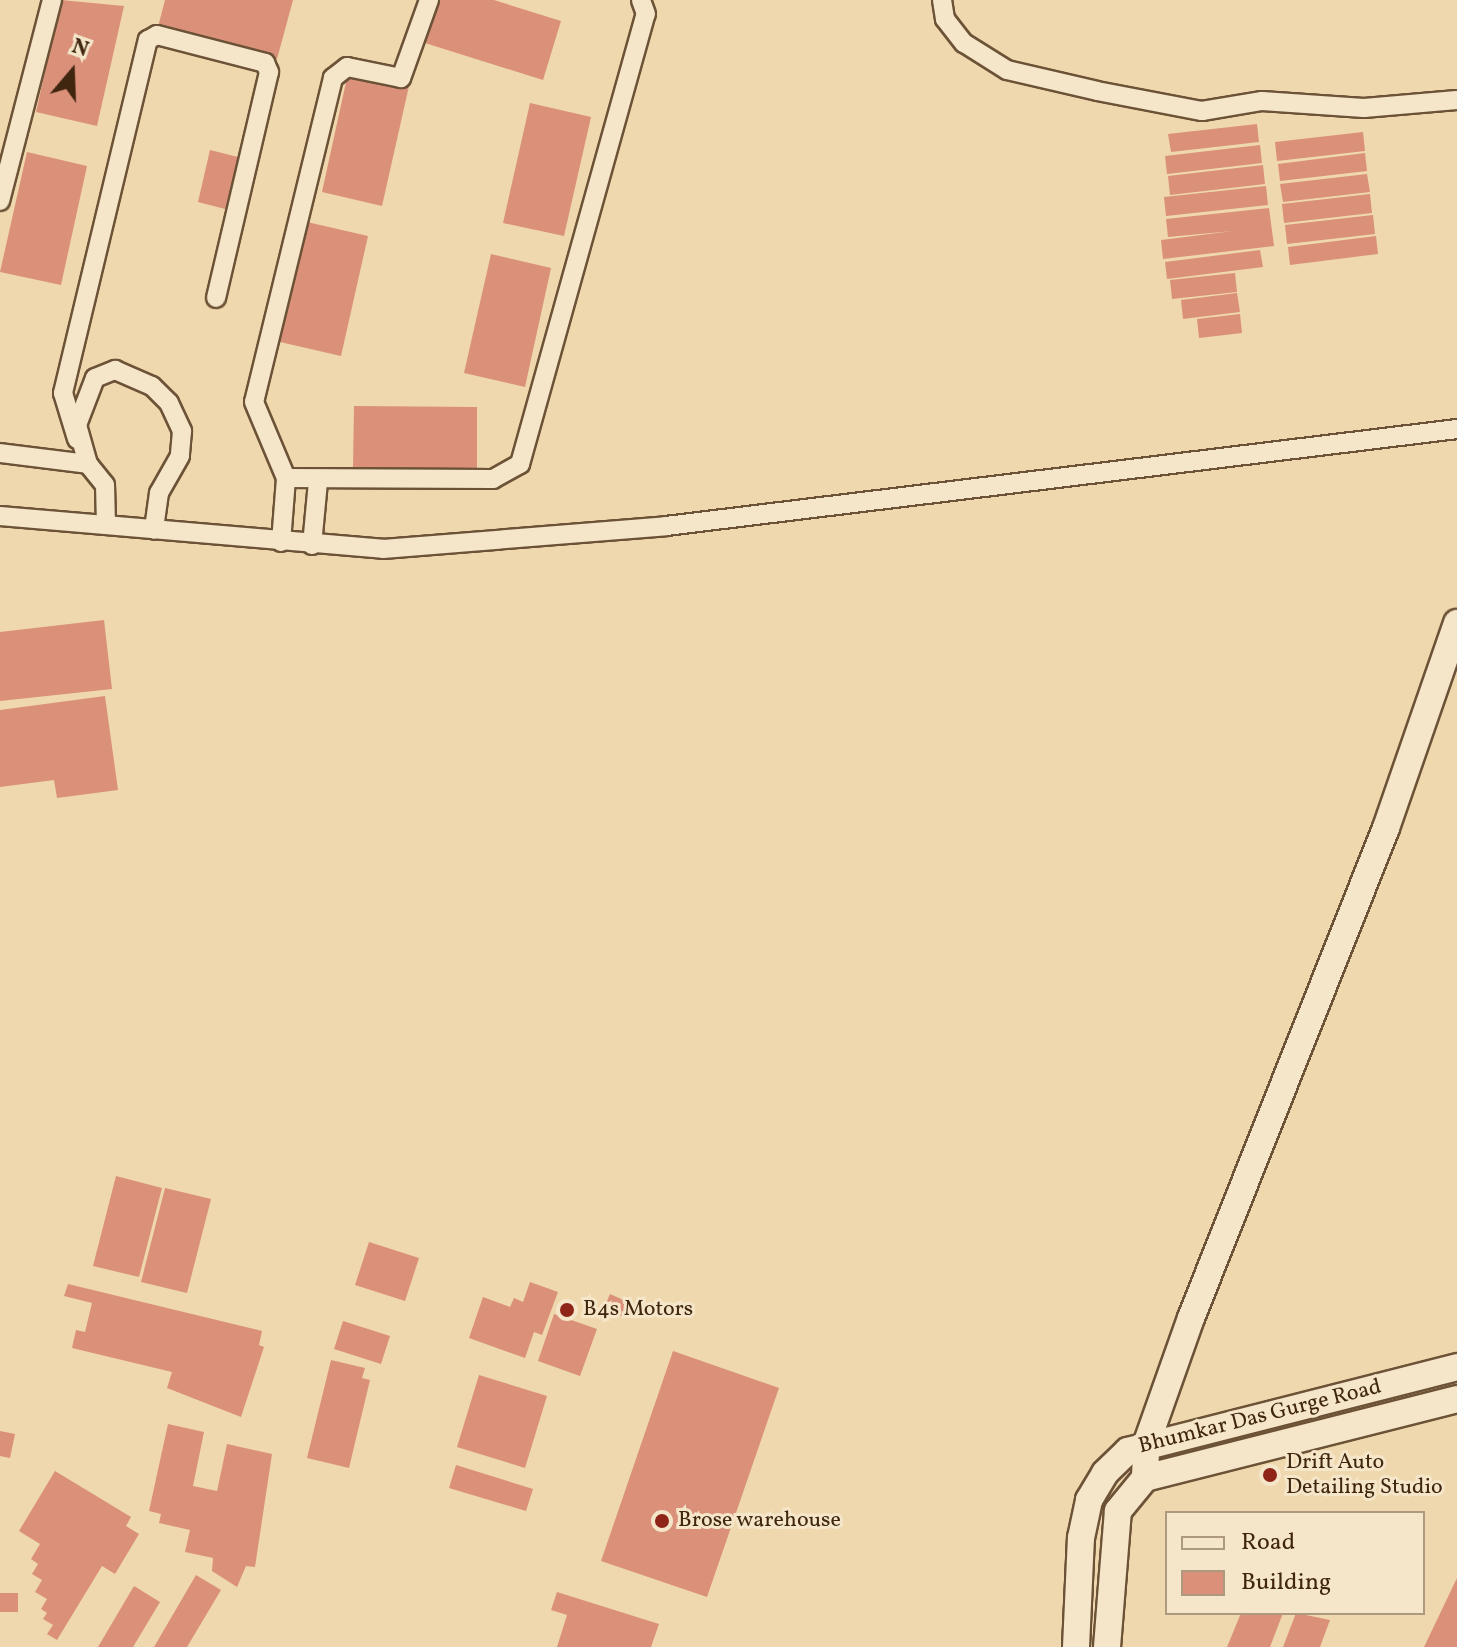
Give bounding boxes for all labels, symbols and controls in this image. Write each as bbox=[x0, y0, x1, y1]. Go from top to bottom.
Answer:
north arrow bbox=[32, 32, 112, 112]
text: N bbox=[67, 32, 93, 66]
place label: B4s Motors bbox=[583, 1297, 693, 1323]
marker: B4s Motors bbox=[558, 1301, 576, 1319]
street label: Bhumkar Das Gurge Road bbox=[1136, 1374, 1384, 1460]
place label: Drift Auto Detailing Studio bbox=[1286, 1449, 1443, 1500]
marker: Drift Auto Detailing Studio bbox=[1261, 1466, 1279, 1484]
place label: Brose warehouse bbox=[678, 1508, 842, 1534]
legend bbox=[1165, 1511, 1425, 1615]
marker: Brose warehouse bbox=[653, 1512, 671, 1530]
text: Road bbox=[1241, 1526, 1295, 1560]
text: Building bbox=[1241, 1566, 1331, 1600]

